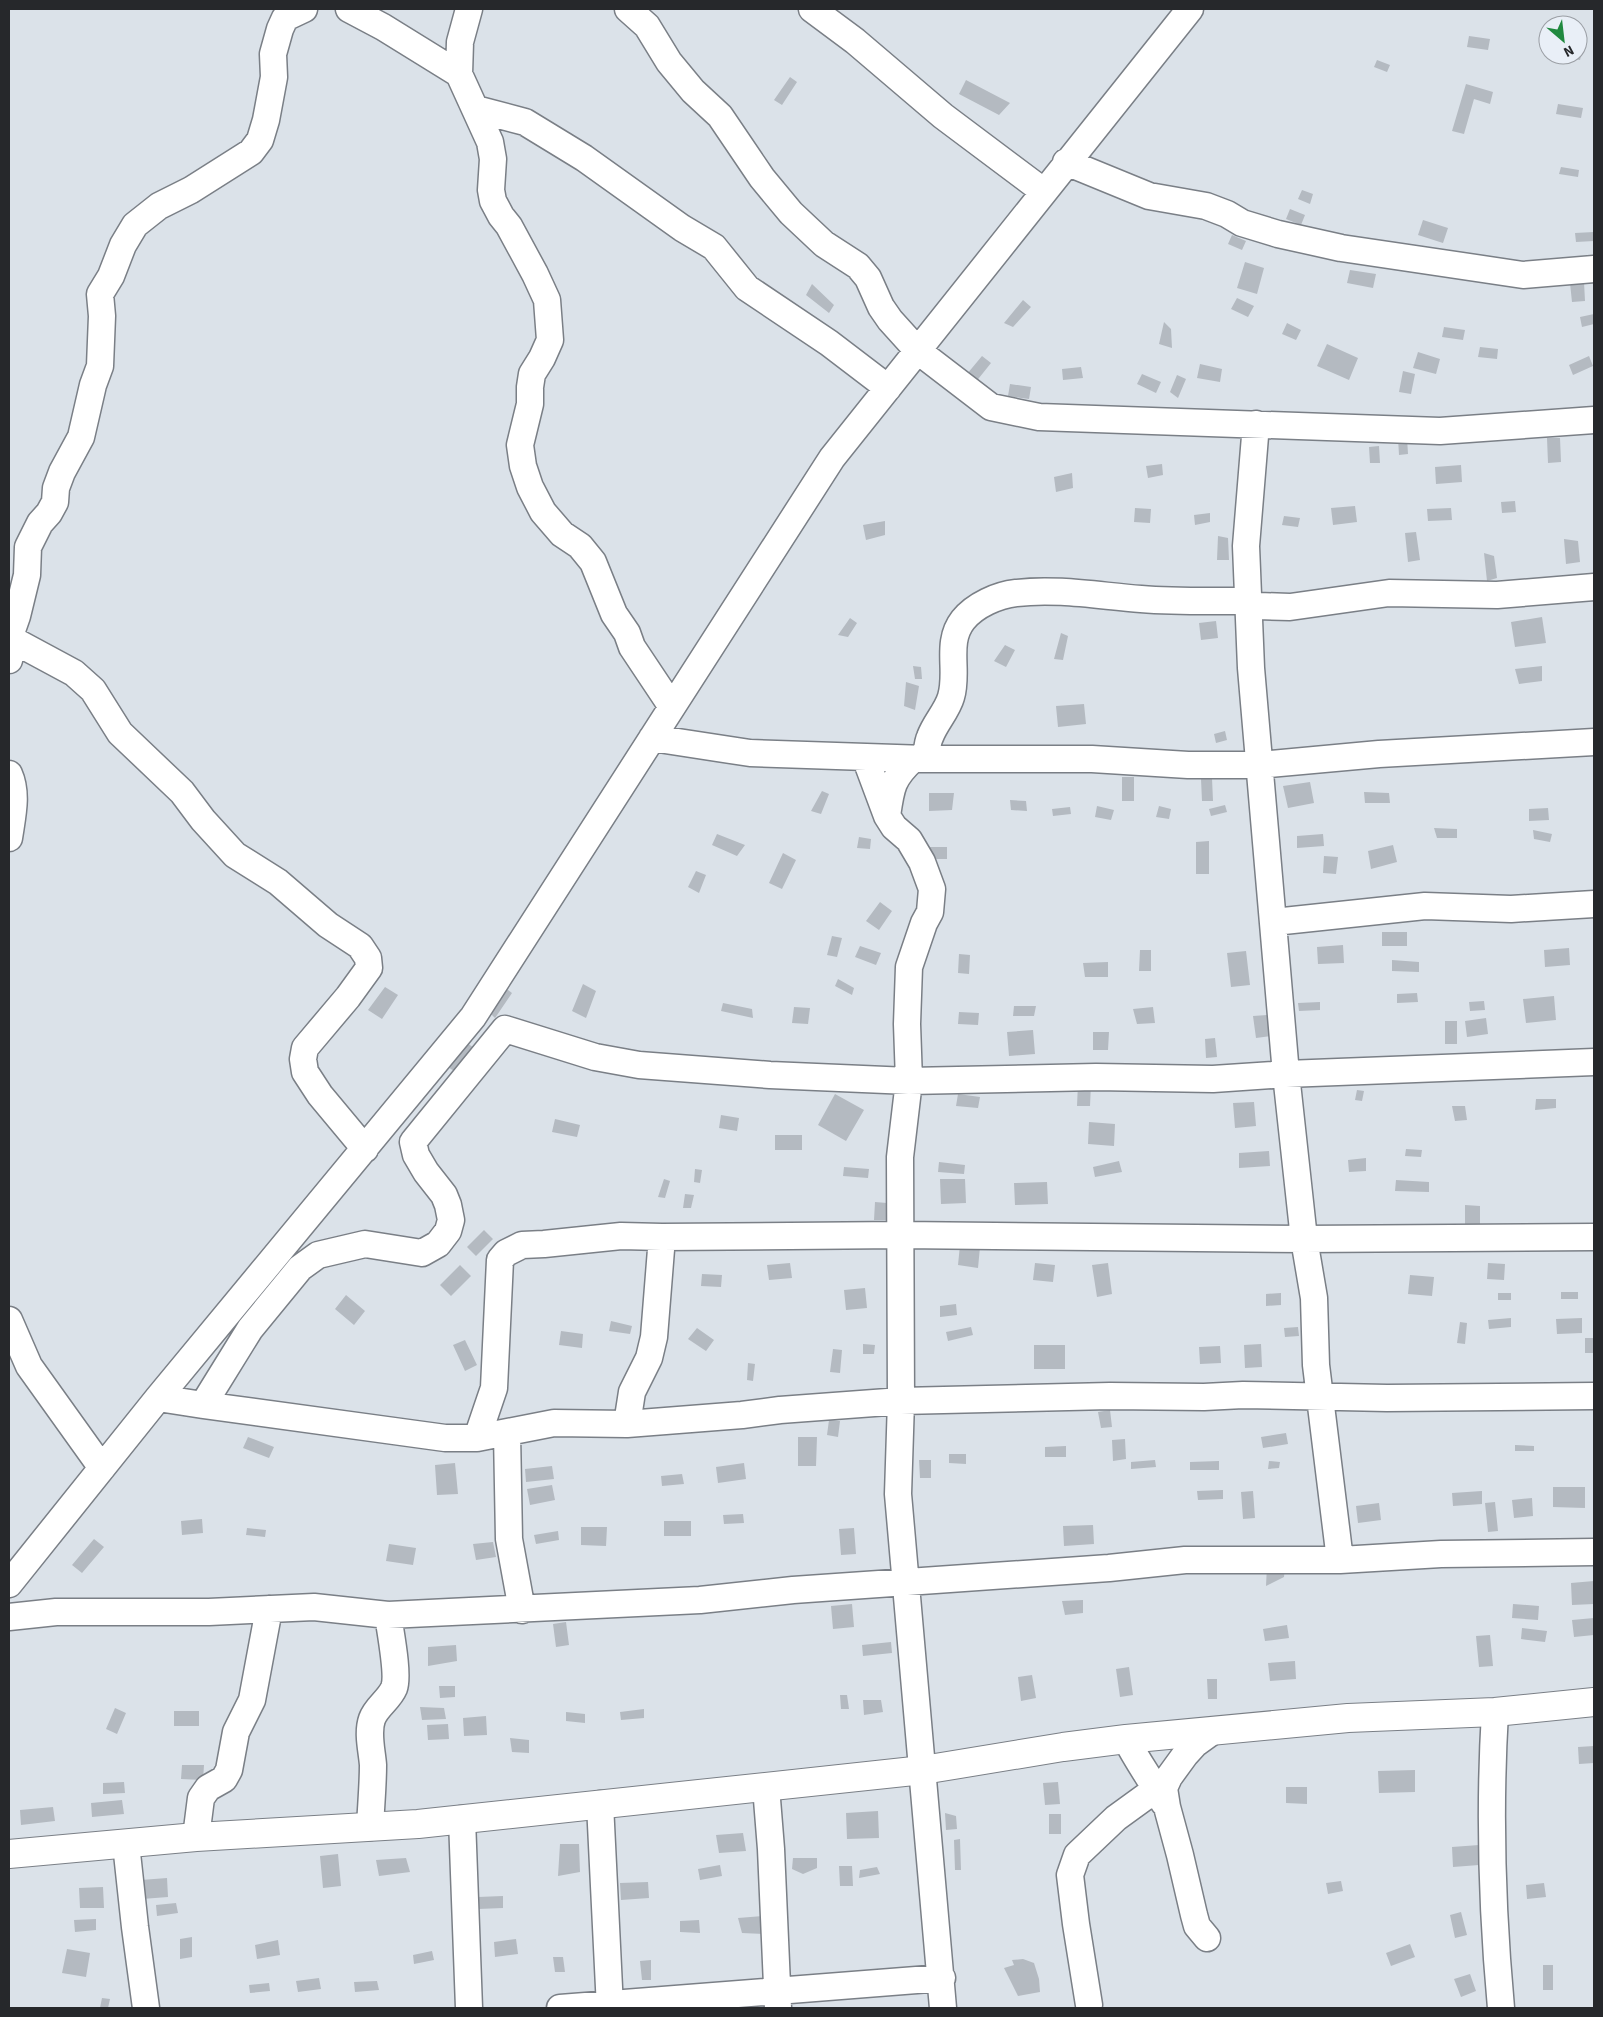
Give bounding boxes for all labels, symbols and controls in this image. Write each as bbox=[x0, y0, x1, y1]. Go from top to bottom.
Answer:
north arrow bbox=[1538, 15, 1588, 65]
text: N bbox=[1560, 40, 1577, 62]

